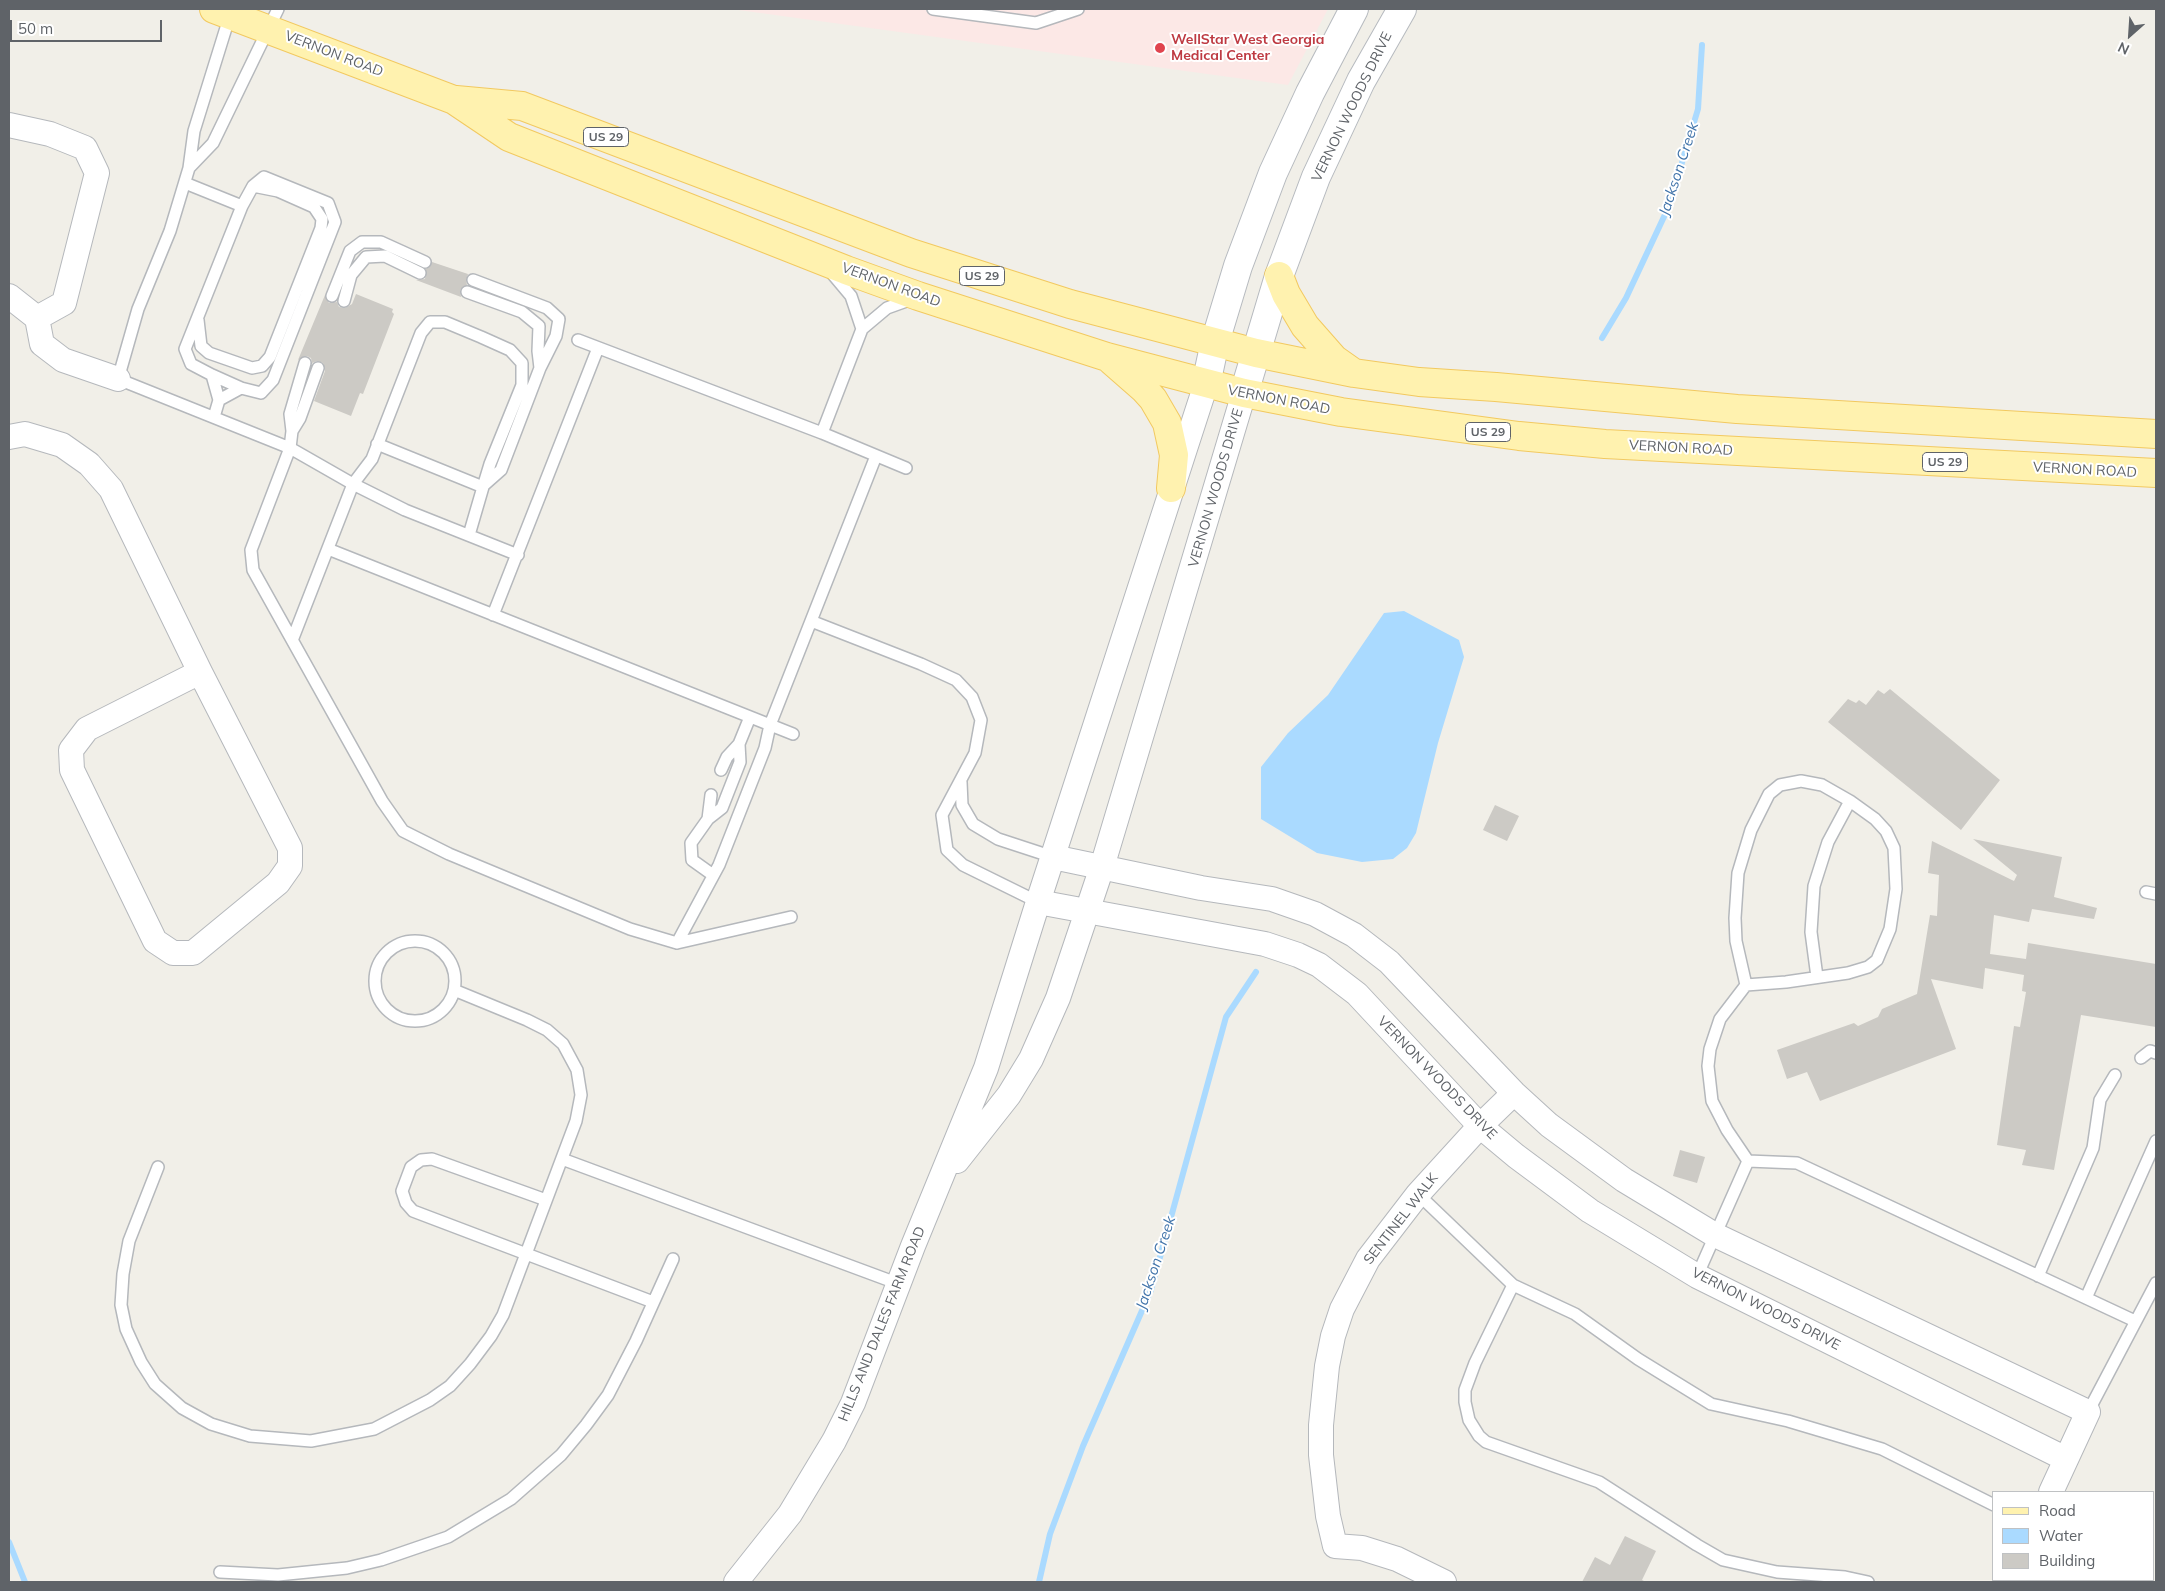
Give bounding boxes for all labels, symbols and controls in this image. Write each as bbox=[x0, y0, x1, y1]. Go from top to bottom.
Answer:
scale bar bbox=[12, 10, 165, 42]
north arrow bbox=[2105, 10, 2155, 60]
text: 50 m bbox=[18, 19, 53, 38]
street label: VERNON ROAD bbox=[282, 28, 386, 80]
street label: VERNON WOODS DRIVE bbox=[1308, 29, 1396, 185]
place label: WellStar West Georgia Medical Center bbox=[1171, 32, 1324, 64]
text: N bbox=[2115, 38, 2132, 59]
marker: WellStar West Georgia Medical Center bbox=[1153, 41, 1167, 55]
water label: Jackson Creek bbox=[1655, 120, 1703, 218]
road number: US 29 bbox=[584, 128, 628, 146]
street label: VERNON ROAD bbox=[839, 259, 943, 311]
road number: US 29 bbox=[960, 266, 1004, 286]
street label: VERNON ROAD bbox=[1226, 382, 1332, 418]
street label: VERNON WOODS DRIVE bbox=[1185, 407, 1247, 569]
road number: US 29 bbox=[1466, 422, 1510, 442]
street label: VERNON ROAD bbox=[1629, 437, 1733, 459]
road number: US 29 bbox=[1922, 452, 1968, 472]
street label: VERNON ROAD bbox=[2033, 459, 2137, 481]
street label: VERNON WOODS DRIVE bbox=[1374, 1013, 1500, 1143]
street label: SENTINEL WALK bbox=[1360, 1170, 1442, 1268]
water label: Jackson Creek bbox=[1132, 1214, 1180, 1312]
street label: HILLS AND DALES FARM ROAD bbox=[835, 1224, 929, 1424]
street label: VERNON WOODS DRIVE bbox=[1689, 1264, 1843, 1354]
legend bbox=[1992, 1491, 2155, 1581]
text: Road bbox=[2039, 1501, 2076, 1520]
text: Water bbox=[2039, 1526, 2083, 1545]
text: Building bbox=[2039, 1551, 2095, 1570]

